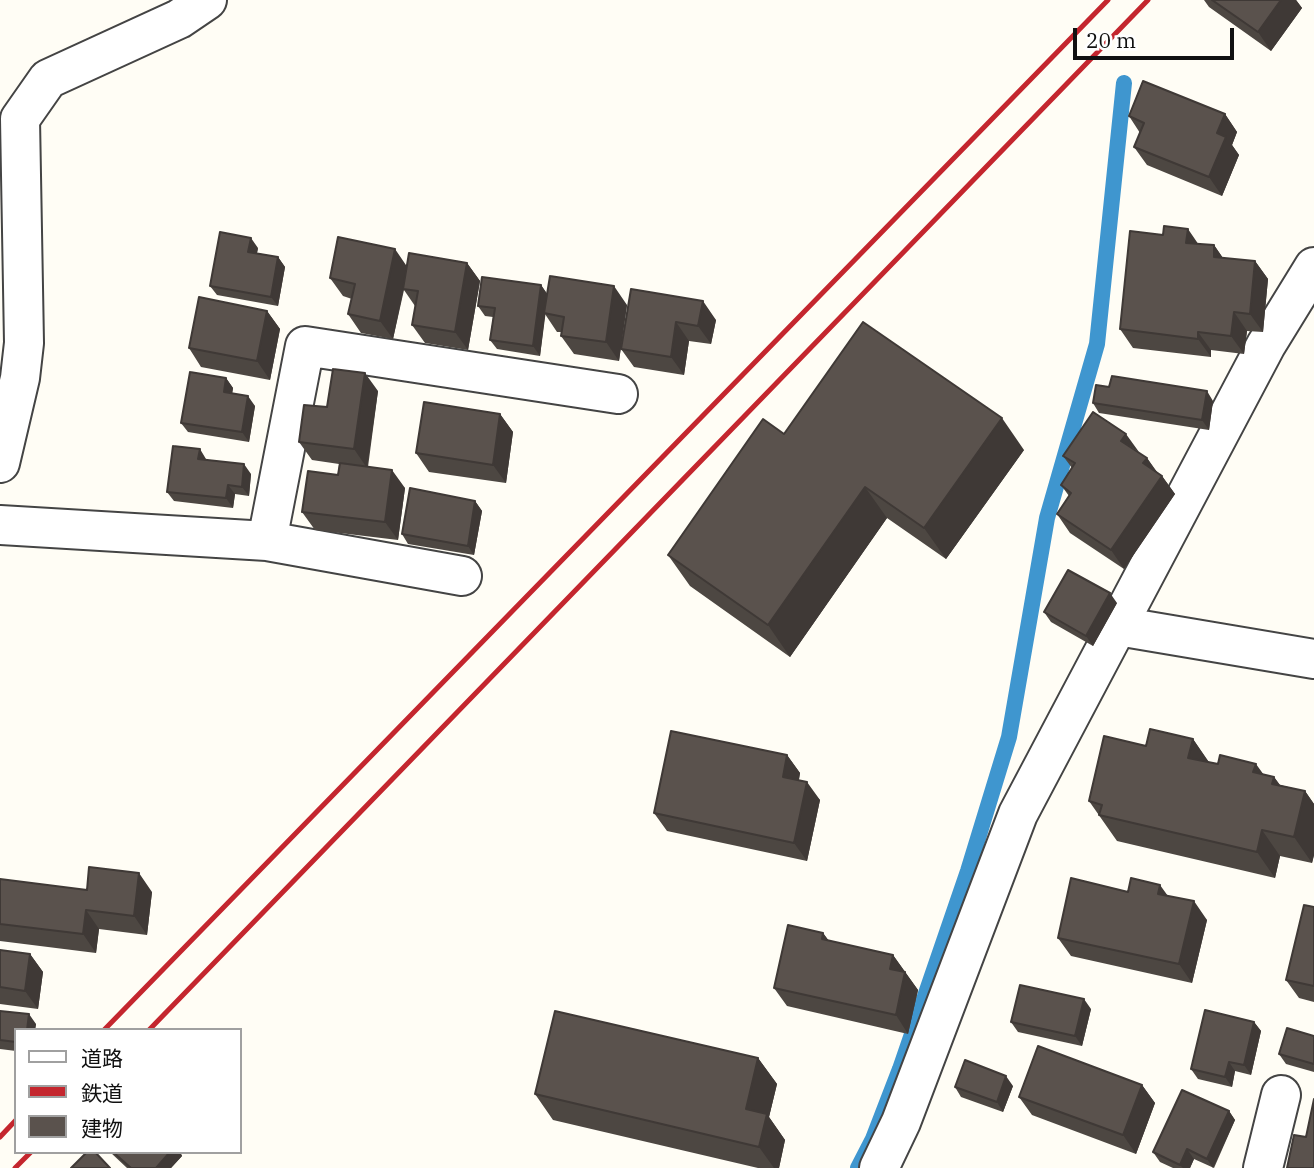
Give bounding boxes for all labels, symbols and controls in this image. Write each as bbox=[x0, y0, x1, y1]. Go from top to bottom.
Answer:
scale bar bbox=[1076, 14, 1237, 58]
text: 20 m bbox=[1086, 26, 1136, 54]
legend bbox=[14, 1028, 242, 1154]
text: 道路 bbox=[81, 1044, 123, 1072]
text: 鉄道 bbox=[81, 1079, 123, 1107]
text: 建物 bbox=[81, 1114, 123, 1142]

